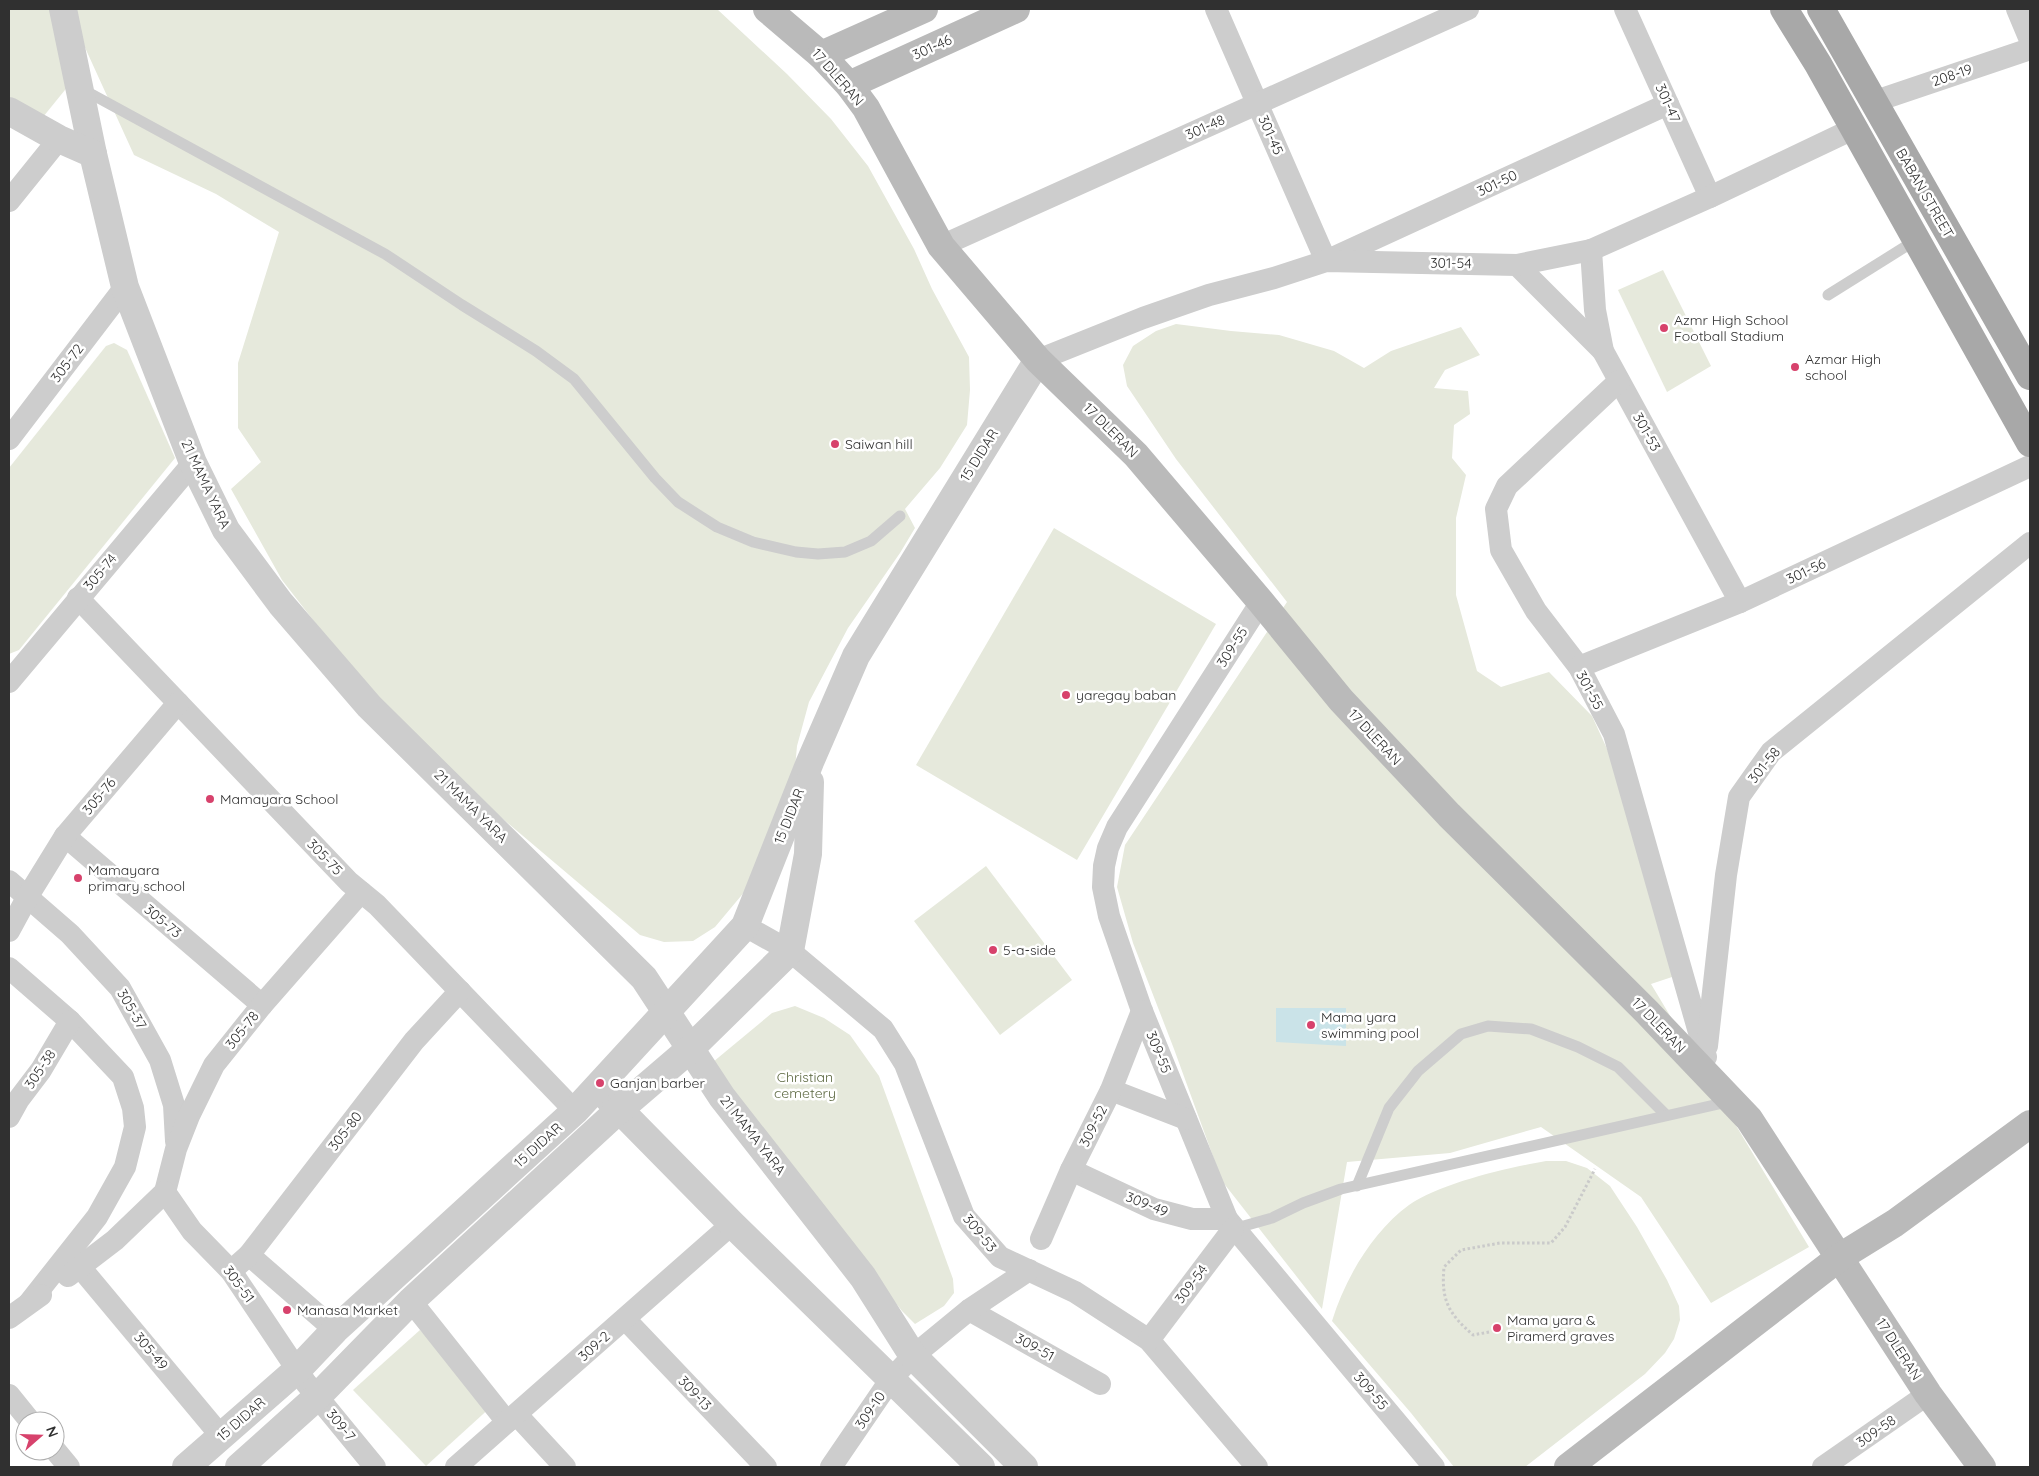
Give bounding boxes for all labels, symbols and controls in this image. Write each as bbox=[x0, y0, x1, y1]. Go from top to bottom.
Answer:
street label: 301-46 bbox=[910, 30, 955, 64]
street label: 17 DLERAN bbox=[808, 45, 868, 109]
street label: 208-19 bbox=[1929, 60, 1975, 90]
street label: 301-47 bbox=[1652, 81, 1684, 125]
street label: 301-48 bbox=[1182, 110, 1228, 144]
street label: 301-45 bbox=[1254, 112, 1288, 158]
street label: BABAN STREET bbox=[1892, 145, 1958, 241]
street label: 301-50 bbox=[1474, 166, 1520, 200]
street label: 301-54 bbox=[1430, 254, 1472, 272]
place label: Azmr High School Football Stadium bbox=[1674, 311, 1789, 345]
marker: Azmr High School Football Stadium bbox=[1658, 322, 1670, 334]
street label: 305-72 bbox=[47, 340, 87, 386]
place label: Azmar High school bbox=[1805, 350, 1881, 384]
marker: Azmar High school bbox=[1789, 361, 1801, 373]
street label: 17 DLERAN bbox=[1080, 399, 1142, 461]
street label: 301-53 bbox=[1629, 410, 1665, 454]
street label: 15 DIDAR bbox=[956, 425, 1002, 485]
place label: Saiwan hill bbox=[845, 435, 913, 453]
street label: 21 MAMA YARA bbox=[177, 436, 235, 532]
marker: Saiwan hill bbox=[829, 438, 841, 450]
street label: 305-74 bbox=[79, 550, 121, 594]
street label: 301-56 bbox=[1783, 554, 1829, 588]
street label: 309-55 bbox=[1212, 624, 1252, 670]
street label: 301-55 bbox=[1572, 667, 1608, 713]
place label: yaregay baban bbox=[1076, 686, 1176, 704]
marker: yaregay baban bbox=[1060, 689, 1072, 701]
street label: 17 DLERAN bbox=[1344, 705, 1406, 769]
street label: 301-58 bbox=[1744, 743, 1784, 787]
street label: 21 MAMA YARA bbox=[430, 765, 512, 847]
street label: 305-76 bbox=[78, 773, 120, 818]
street label: 15 DIDAR bbox=[770, 785, 808, 847]
place label: Mamayara School bbox=[220, 790, 338, 808]
marker: Mamayara School bbox=[204, 793, 216, 805]
street label: 305-75 bbox=[303, 835, 347, 879]
place label: Mamayara primary school bbox=[88, 861, 185, 895]
marker: Mamayara primary school bbox=[72, 872, 84, 884]
street label: 305-73 bbox=[141, 900, 185, 942]
place label: 5-a-side bbox=[1003, 941, 1056, 959]
marker: 5-a-side bbox=[987, 944, 999, 956]
street label: 305-37 bbox=[113, 986, 151, 1032]
street label: 17 DLERAN bbox=[1628, 993, 1690, 1057]
street label: 305-78 bbox=[221, 1007, 263, 1053]
place label: Mama yara swimming pool bbox=[1321, 1008, 1419, 1042]
marker: Mama yara swimming pool bbox=[1305, 1019, 1317, 1031]
street label: 309-55 bbox=[1142, 1028, 1176, 1076]
street label: 305-38 bbox=[20, 1046, 60, 1092]
park label: Christian cemetery bbox=[774, 1068, 836, 1102]
place label: Ganjan barber bbox=[610, 1074, 705, 1092]
marker: Ganjan barber bbox=[594, 1077, 606, 1089]
street label: 21 MAMA YARA bbox=[716, 1091, 790, 1179]
street label: 309-52 bbox=[1075, 1102, 1111, 1150]
street label: 305-80 bbox=[324, 1108, 366, 1154]
street label: 15 DIDAR bbox=[510, 1119, 566, 1171]
street label: 309-49 bbox=[1123, 1187, 1171, 1221]
street label: 309-53 bbox=[959, 1210, 1001, 1256]
street label: 309-54 bbox=[1171, 1261, 1211, 1307]
street label: 305-51 bbox=[219, 1262, 259, 1306]
place label: Manasa Market bbox=[297, 1301, 398, 1319]
marker: Manasa Market bbox=[281, 1304, 293, 1316]
place label: Mama yara & Piramerd graves bbox=[1507, 1311, 1614, 1345]
street label: 17 DLERAN bbox=[1872, 1315, 1926, 1383]
marker: Mama yara & Piramerd graves bbox=[1491, 1322, 1503, 1334]
street label: 309-2 bbox=[574, 1327, 614, 1365]
street label: 305-49 bbox=[130, 1328, 172, 1374]
street label: 309-51 bbox=[1012, 1329, 1058, 1365]
street label: 309-55 bbox=[1350, 1368, 1392, 1414]
street label: 309-13 bbox=[675, 1372, 715, 1414]
street label: 309-10 bbox=[851, 1388, 889, 1432]
street label: 15 DIDAR bbox=[213, 1393, 269, 1445]
street label: 309-7 bbox=[323, 1405, 359, 1445]
north arrow bbox=[15, 1411, 65, 1461]
street label: 309-58 bbox=[1853, 1411, 1899, 1451]
text: N bbox=[42, 1424, 62, 1439]

